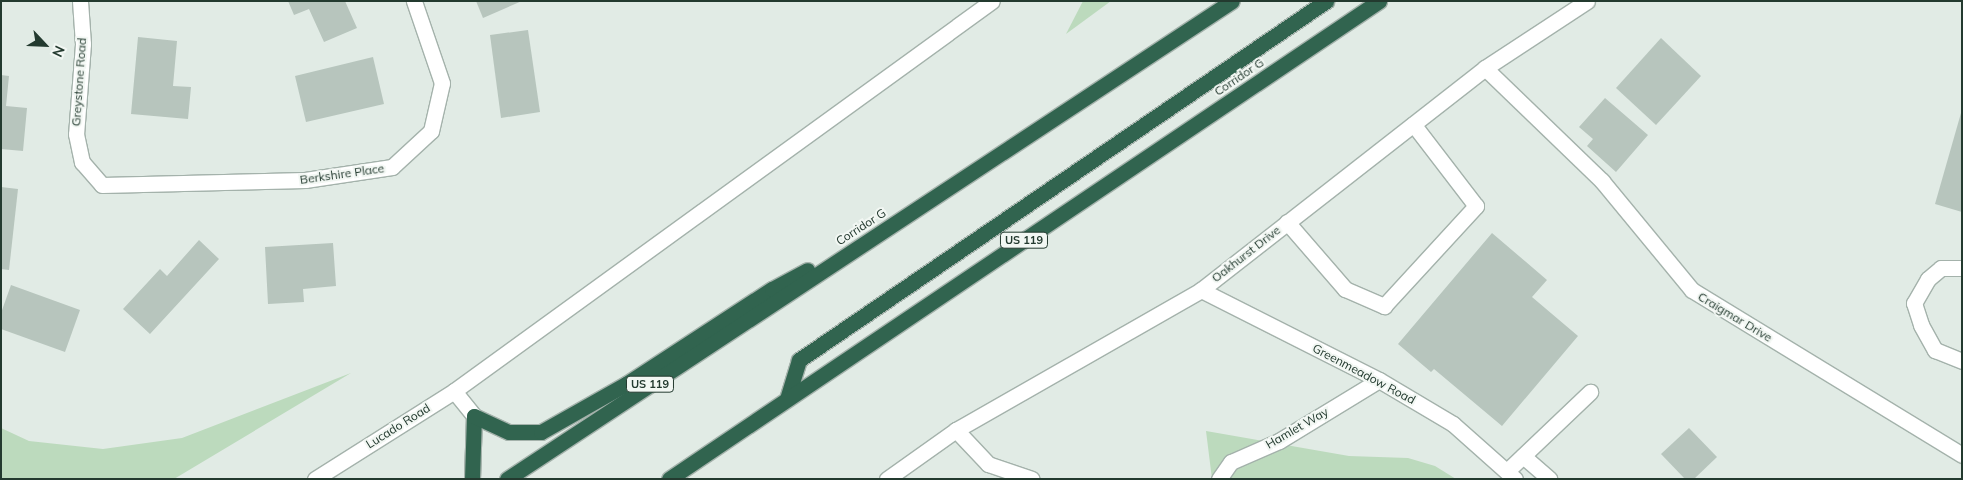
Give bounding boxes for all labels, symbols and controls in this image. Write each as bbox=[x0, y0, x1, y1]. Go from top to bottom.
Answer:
north arrow bbox=[20, 20, 70, 70]
street label: Greystone Road bbox=[69, 37, 89, 127]
text: N bbox=[48, 43, 69, 60]
street label: Corridor G bbox=[1212, 55, 1266, 99]
street label: Berkshire Place bbox=[299, 161, 385, 187]
street label: Corridor G bbox=[833, 206, 889, 248]
street label: Oakhurst Drive bbox=[1209, 223, 1283, 285]
road number: US 119 bbox=[999, 232, 1049, 248]
street label: Craigmar Drive bbox=[1695, 289, 1775, 345]
street label: Greenmeadow Road bbox=[1310, 341, 1418, 407]
road number: US 119 bbox=[625, 376, 675, 392]
street label: Lucado Road bbox=[363, 401, 433, 451]
street label: Hamlet Way bbox=[1263, 404, 1331, 452]

